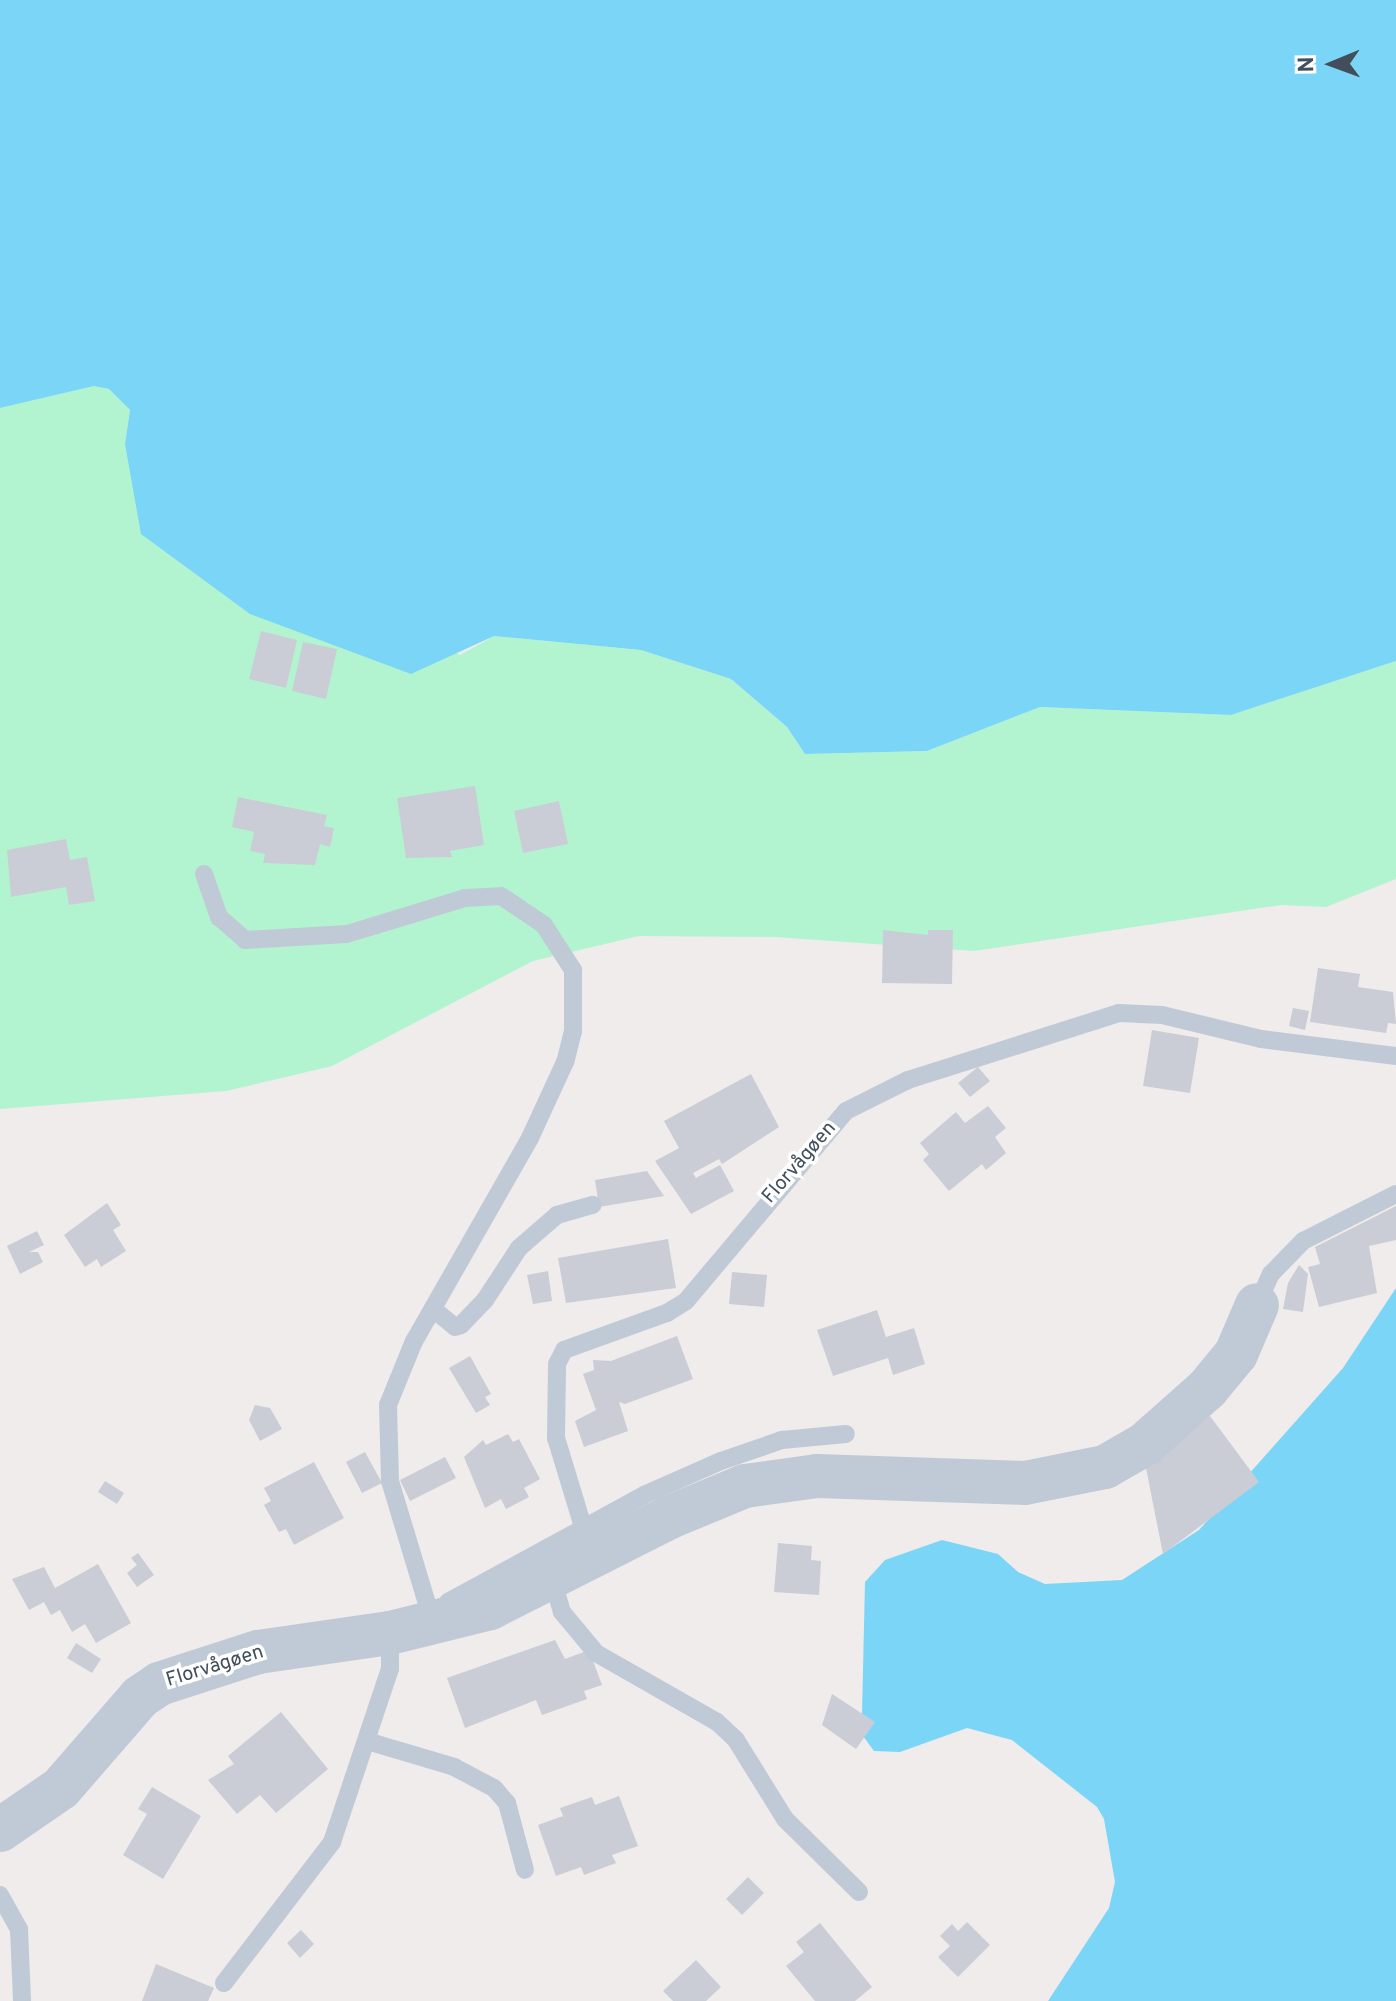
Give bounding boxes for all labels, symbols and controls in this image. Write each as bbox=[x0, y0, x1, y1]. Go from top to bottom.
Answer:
north arrow bbox=[1292, 24, 1372, 104]
text: N bbox=[1294, 56, 1321, 73]
street label: Florvågøen bbox=[758, 1117, 842, 1209]
street label: Florvågøen bbox=[163, 1641, 267, 1693]

